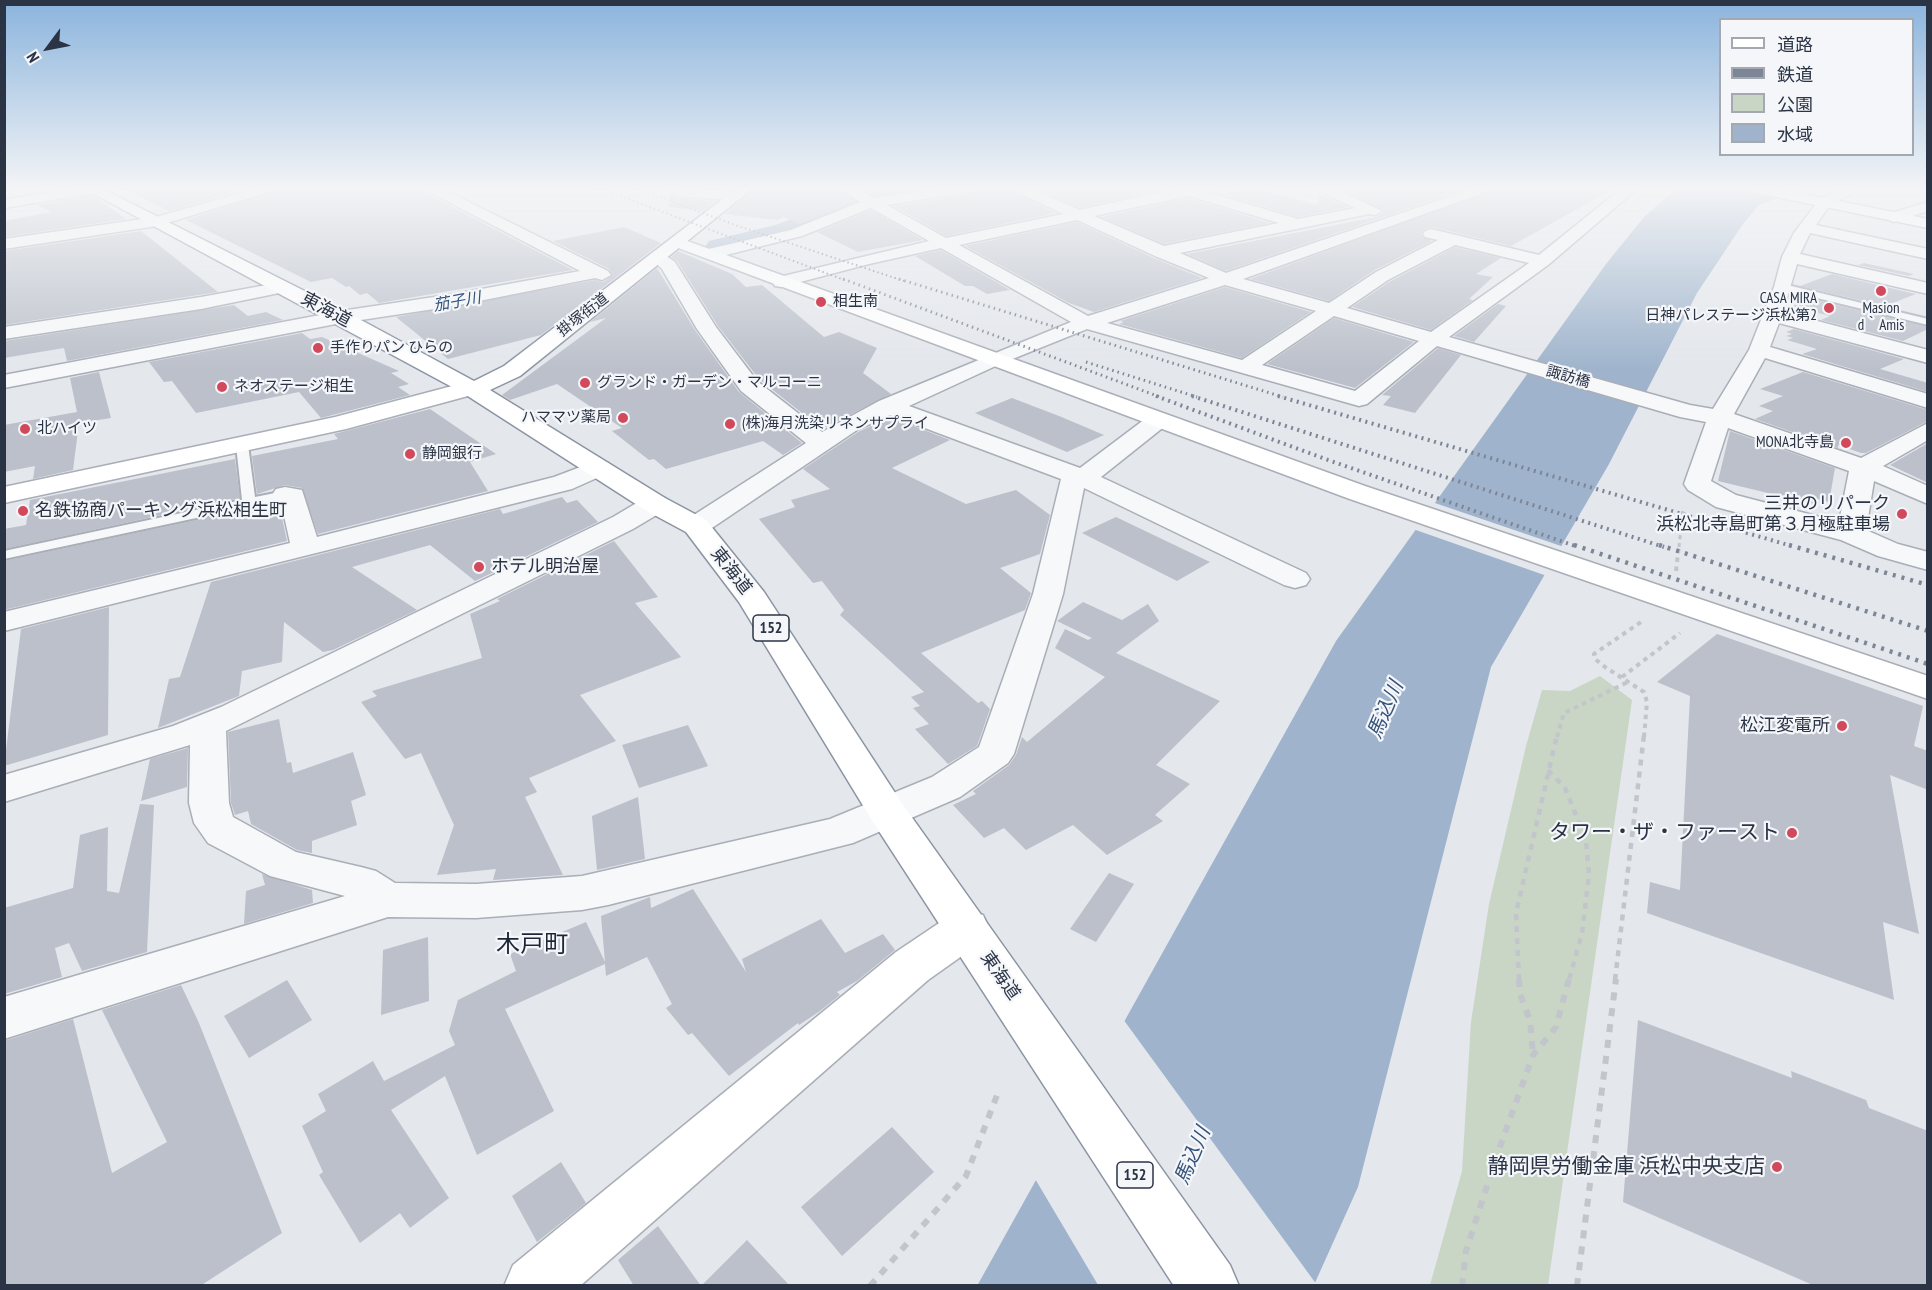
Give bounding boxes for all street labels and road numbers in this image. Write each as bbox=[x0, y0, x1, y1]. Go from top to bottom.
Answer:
street label: 東海道 bbox=[297, 288, 355, 332]
street label: 掛塚街道 bbox=[554, 289, 612, 341]
street label: 諏訪橋 bbox=[1544, 362, 1592, 392]
street label: 東海道 bbox=[706, 543, 756, 599]
road number: 152 bbox=[753, 615, 789, 641]
street label: 東海道 bbox=[976, 948, 1024, 1004]
road number: 152 bbox=[1117, 1162, 1153, 1188]

